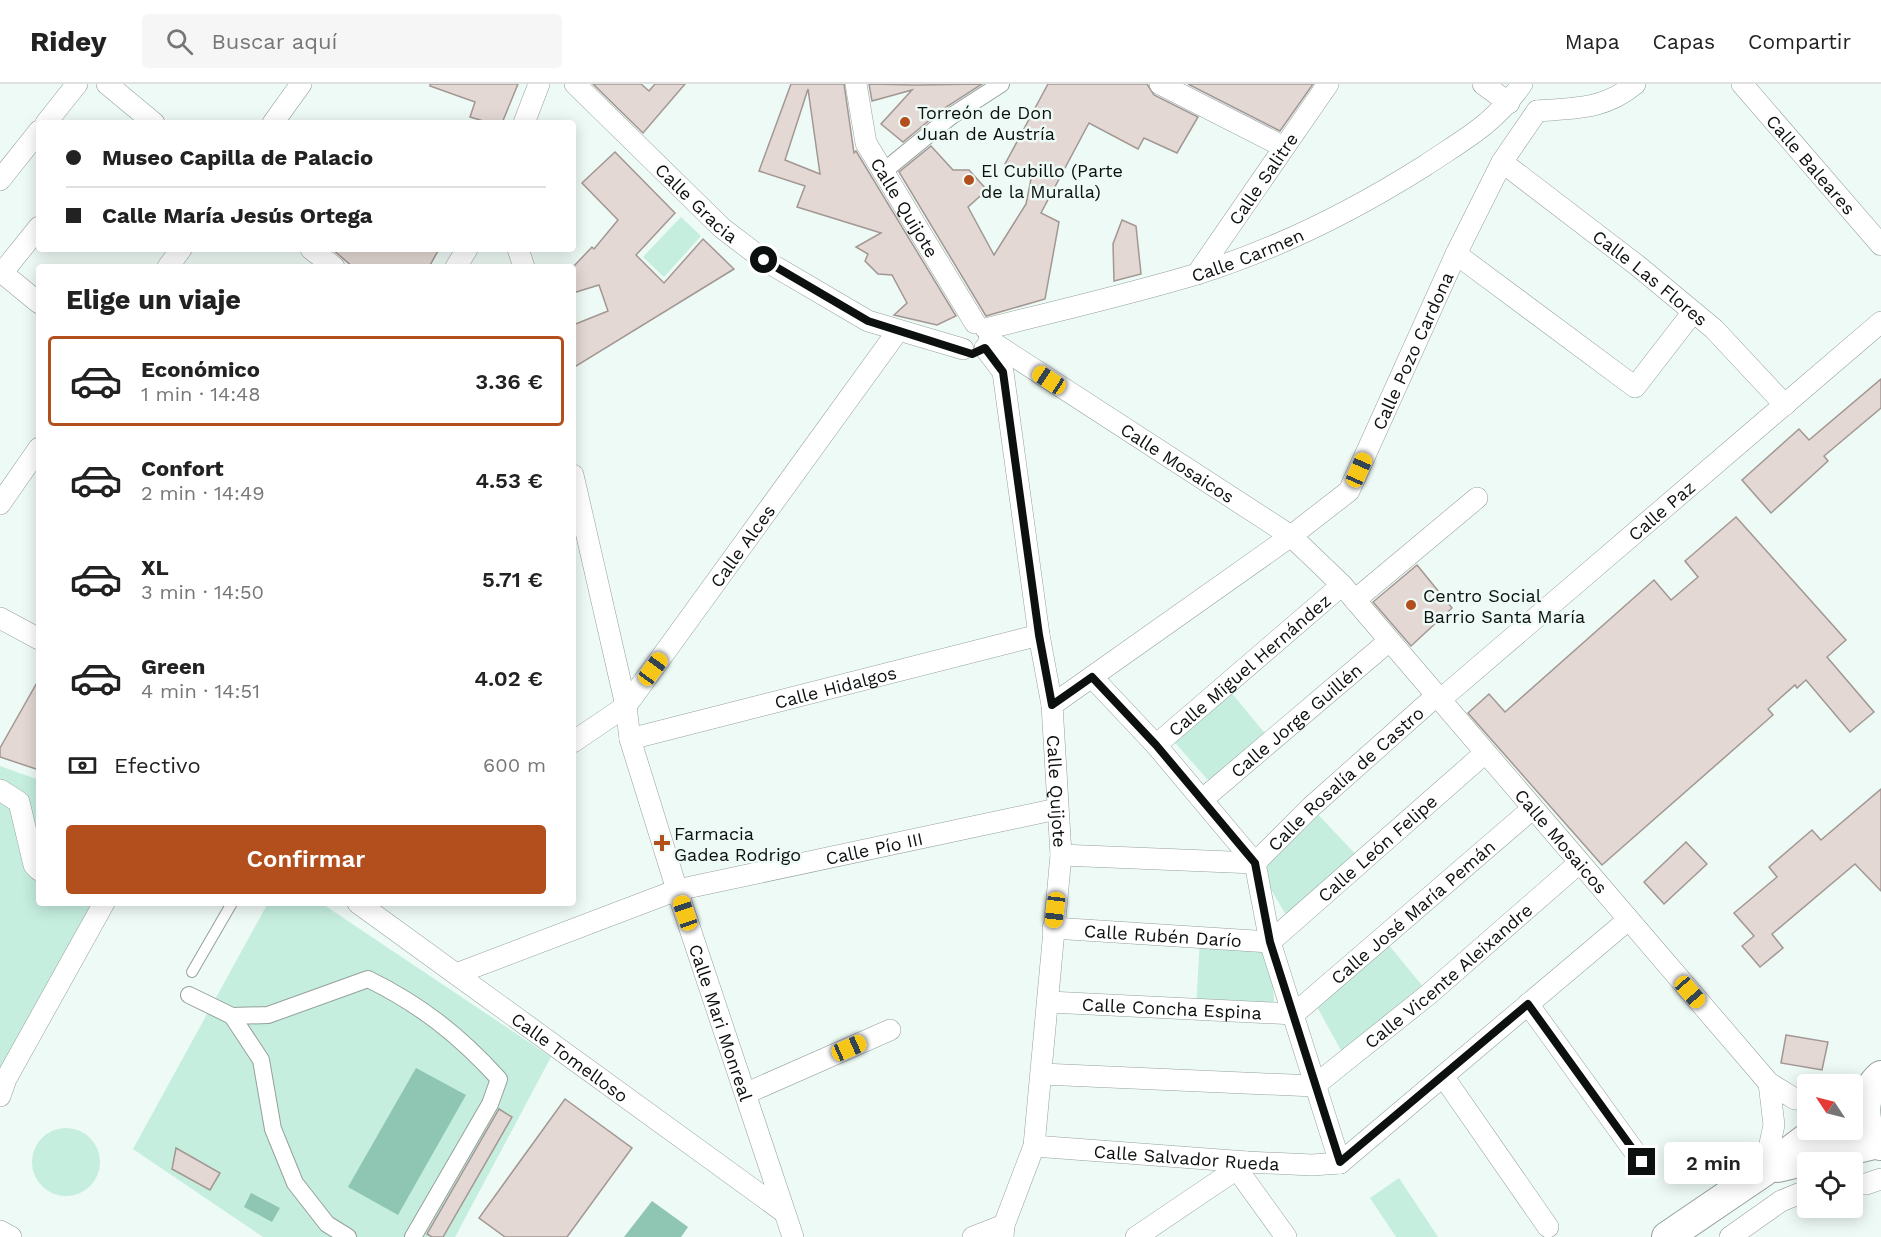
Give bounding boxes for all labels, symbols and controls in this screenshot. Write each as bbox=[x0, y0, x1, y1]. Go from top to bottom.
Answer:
search box bbox=[142, 14, 562, 68]
text: Ridey bbox=[30, 25, 106, 58]
icon: search bbox=[163, 25, 196, 58]
text: Buscar aquí bbox=[211, 29, 337, 54]
text: Mapa bbox=[1565, 29, 1620, 54]
text: Capas bbox=[1653, 29, 1715, 54]
text: Compartir bbox=[1748, 29, 1851, 54]
place label: Torreón de Don Juan de Austría bbox=[917, 102, 1055, 144]
street label: Calle Baleares bbox=[1762, 110, 1860, 218]
marker: Torreón de Don Juan de Austría bbox=[898, 115, 912, 129]
street label: Calle Salitre bbox=[1224, 128, 1302, 229]
text: Museo Capilla de Palacio bbox=[102, 145, 373, 170]
street label: Calle Quijote bbox=[867, 154, 943, 261]
street label: Calle Gracia bbox=[651, 159, 742, 247]
place label: El Cubillo (Parte de la Muralla) bbox=[981, 160, 1123, 202]
marker: El Cubillo (Parte de la Muralla) bbox=[962, 173, 976, 187]
text: Calle María Jesús Ortega bbox=[102, 203, 373, 228]
street label: Calle Carmen bbox=[1189, 223, 1307, 286]
street label: Calle Las Flores bbox=[1589, 225, 1712, 330]
route start bbox=[750, 246, 777, 273]
street label: Calle Pozo Cardona bbox=[1368, 268, 1457, 433]
text: Elige un viaje bbox=[66, 284, 241, 316]
icon: car bbox=[69, 354, 123, 408]
text: Económico bbox=[141, 357, 260, 382]
car bbox=[1029, 363, 1069, 397]
text: 3.36 € bbox=[475, 369, 543, 394]
text: 1 min · 14:48 bbox=[141, 382, 261, 406]
street label: Calle Mosaicos bbox=[1117, 418, 1238, 507]
car bbox=[1343, 450, 1375, 490]
icon: car bbox=[69, 453, 123, 507]
text: Confort bbox=[141, 456, 224, 481]
text: 4.53 € bbox=[475, 468, 543, 493]
street label: Calle Paz bbox=[1624, 476, 1699, 545]
text: 2 min · 14:49 bbox=[141, 481, 265, 505]
street label: Calle Alces bbox=[705, 500, 779, 591]
icon: car bbox=[69, 552, 123, 606]
text: XL bbox=[141, 555, 169, 580]
text: 5.71 € bbox=[482, 567, 543, 592]
text: 3 min · 14:50 bbox=[141, 580, 264, 604]
place label: Centro Social Barrio Santa María bbox=[1423, 585, 1585, 627]
street label: Calle Miguel Hernández bbox=[1164, 589, 1335, 740]
marker: Centro Social Barrio Santa María bbox=[1404, 598, 1418, 612]
car bbox=[635, 649, 671, 689]
icon: car bbox=[69, 651, 123, 705]
text: Green bbox=[141, 654, 205, 679]
street label: Calle Jorge Guillén bbox=[1226, 659, 1366, 781]
street label: Calle Hidalgos bbox=[772, 661, 899, 712]
text: 4.02 € bbox=[474, 666, 543, 691]
text: 4 min · 14:51 bbox=[141, 679, 260, 703]
street label: Calle Rosalía de Castro bbox=[1263, 702, 1428, 855]
street label: Calle Quijote bbox=[1043, 734, 1071, 848]
icon: cash bbox=[66, 749, 99, 782]
text: Efectivo bbox=[114, 753, 201, 778]
text: 600 m bbox=[483, 753, 546, 777]
street label: Calle Mosaicos bbox=[1511, 784, 1612, 898]
street label: Calle León Felipe bbox=[1313, 790, 1441, 906]
place label: Farmacia Gadea Rodrigo bbox=[674, 823, 801, 865]
button: Confirmar bbox=[66, 825, 546, 894]
street label: Calle Pío III bbox=[824, 827, 925, 869]
street label: Calle José María Pemán bbox=[1326, 835, 1499, 988]
marker: Farmacia Gadea Rodrigo bbox=[655, 836, 669, 850]
car bbox=[1044, 891, 1066, 929]
car bbox=[671, 893, 699, 933]
street label: Calle Vicente Aleixandre bbox=[1360, 899, 1536, 1052]
street label: Calle Rubén Darío bbox=[1083, 920, 1242, 951]
street label: Calle Mari Monreal bbox=[685, 941, 757, 1104]
car bbox=[1671, 973, 1709, 1011]
street label: Calle Concha Espina bbox=[1081, 993, 1262, 1023]
street label: Calle Tomelloso bbox=[508, 1008, 633, 1106]
car bbox=[829, 1032, 869, 1064]
north arrow bbox=[1797, 1074, 1863, 1140]
map controls bbox=[1797, 1074, 1863, 1218]
street label: Calle Salvador Rueda bbox=[1093, 1140, 1280, 1174]
callout: 2 min bbox=[1663, 1141, 1762, 1183]
route end bbox=[1628, 1148, 1655, 1175]
text: 2 min bbox=[1686, 1151, 1741, 1175]
button: locate bbox=[1797, 1152, 1863, 1218]

